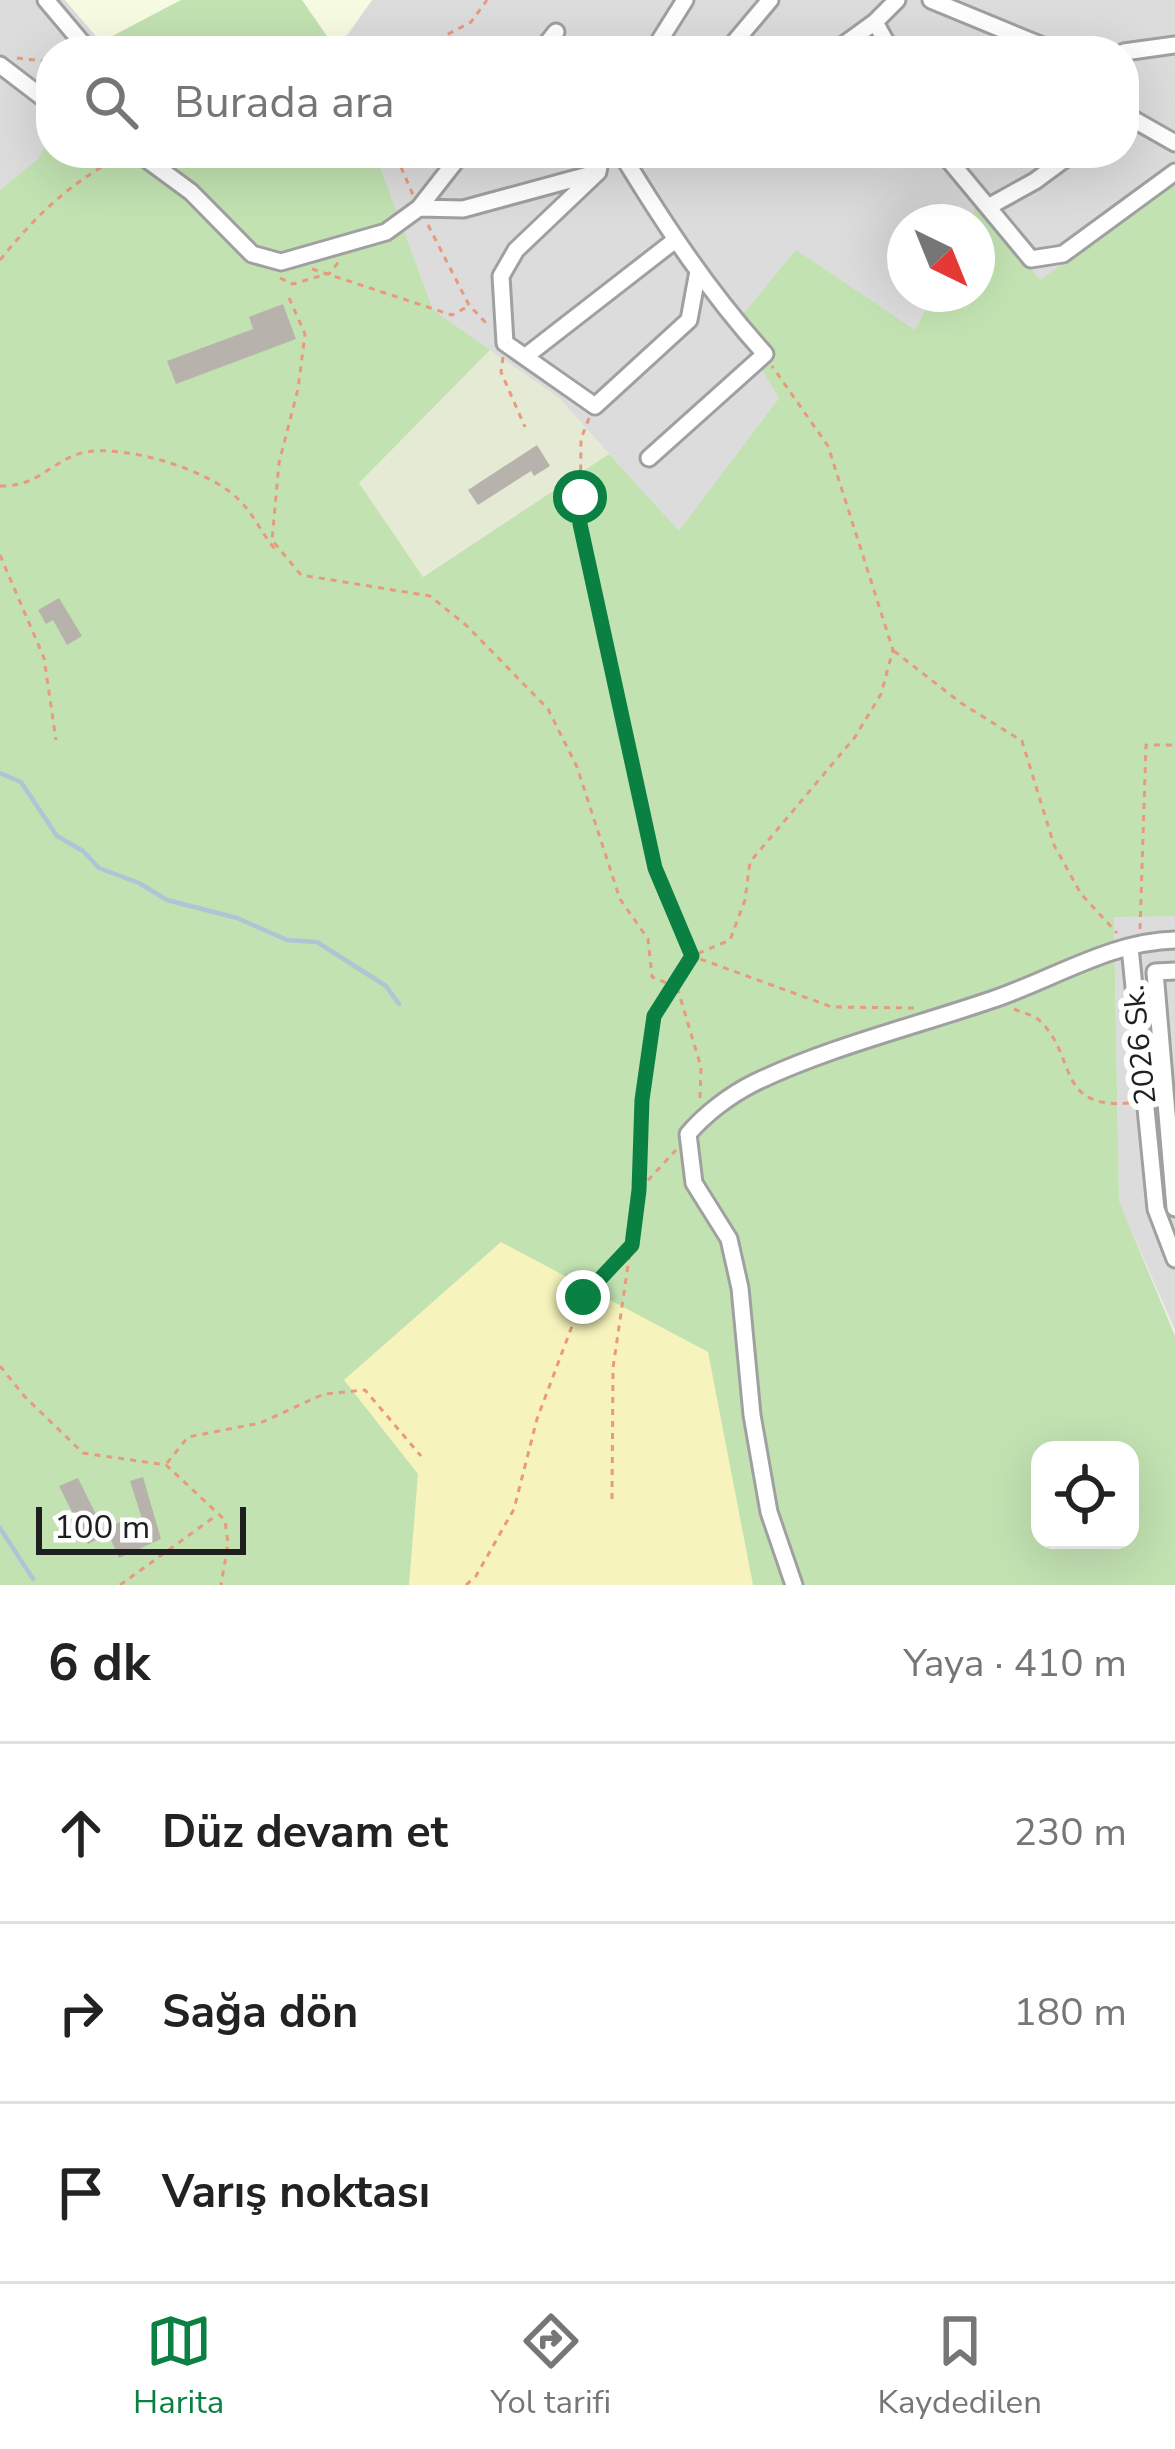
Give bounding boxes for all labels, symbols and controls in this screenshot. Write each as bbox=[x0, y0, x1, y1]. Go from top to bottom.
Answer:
search box bbox=[36, 36, 1139, 168]
icon: search bbox=[78, 69, 144, 135]
text: Burada ara bbox=[174, 72, 395, 133]
north arrow bbox=[887, 204, 995, 312]
route start bbox=[553, 470, 607, 524]
street label: 2026 Sk. bbox=[1113, 983, 1167, 1107]
route end bbox=[556, 1270, 610, 1324]
map controls bbox=[1031, 1441, 1139, 1549]
button: locate bbox=[1031, 1441, 1139, 1549]
scale bar bbox=[36, 1501, 246, 1554]
text: 100 m bbox=[54, 1505, 150, 1550]
text: 6 dk bbox=[48, 1628, 150, 1698]
text: Yaya · 410 m bbox=[903, 1637, 1127, 1690]
icon: ahead bbox=[48, 1800, 114, 1866]
text: Düz devam et bbox=[162, 1802, 448, 1863]
text: 230 m bbox=[1013, 1806, 1127, 1859]
icon: right bbox=[48, 1980, 114, 2046]
text: Sağa dön bbox=[162, 1982, 358, 2043]
text: 180 m bbox=[1013, 1986, 1127, 2039]
icon: arrive bbox=[48, 2160, 114, 2226]
text: Varış noktası bbox=[162, 2162, 430, 2223]
tab: Harita bbox=[133, 2308, 224, 2425]
tab: Yol tarifi bbox=[490, 2308, 611, 2425]
tab: Kaydedilen bbox=[877, 2308, 1042, 2425]

